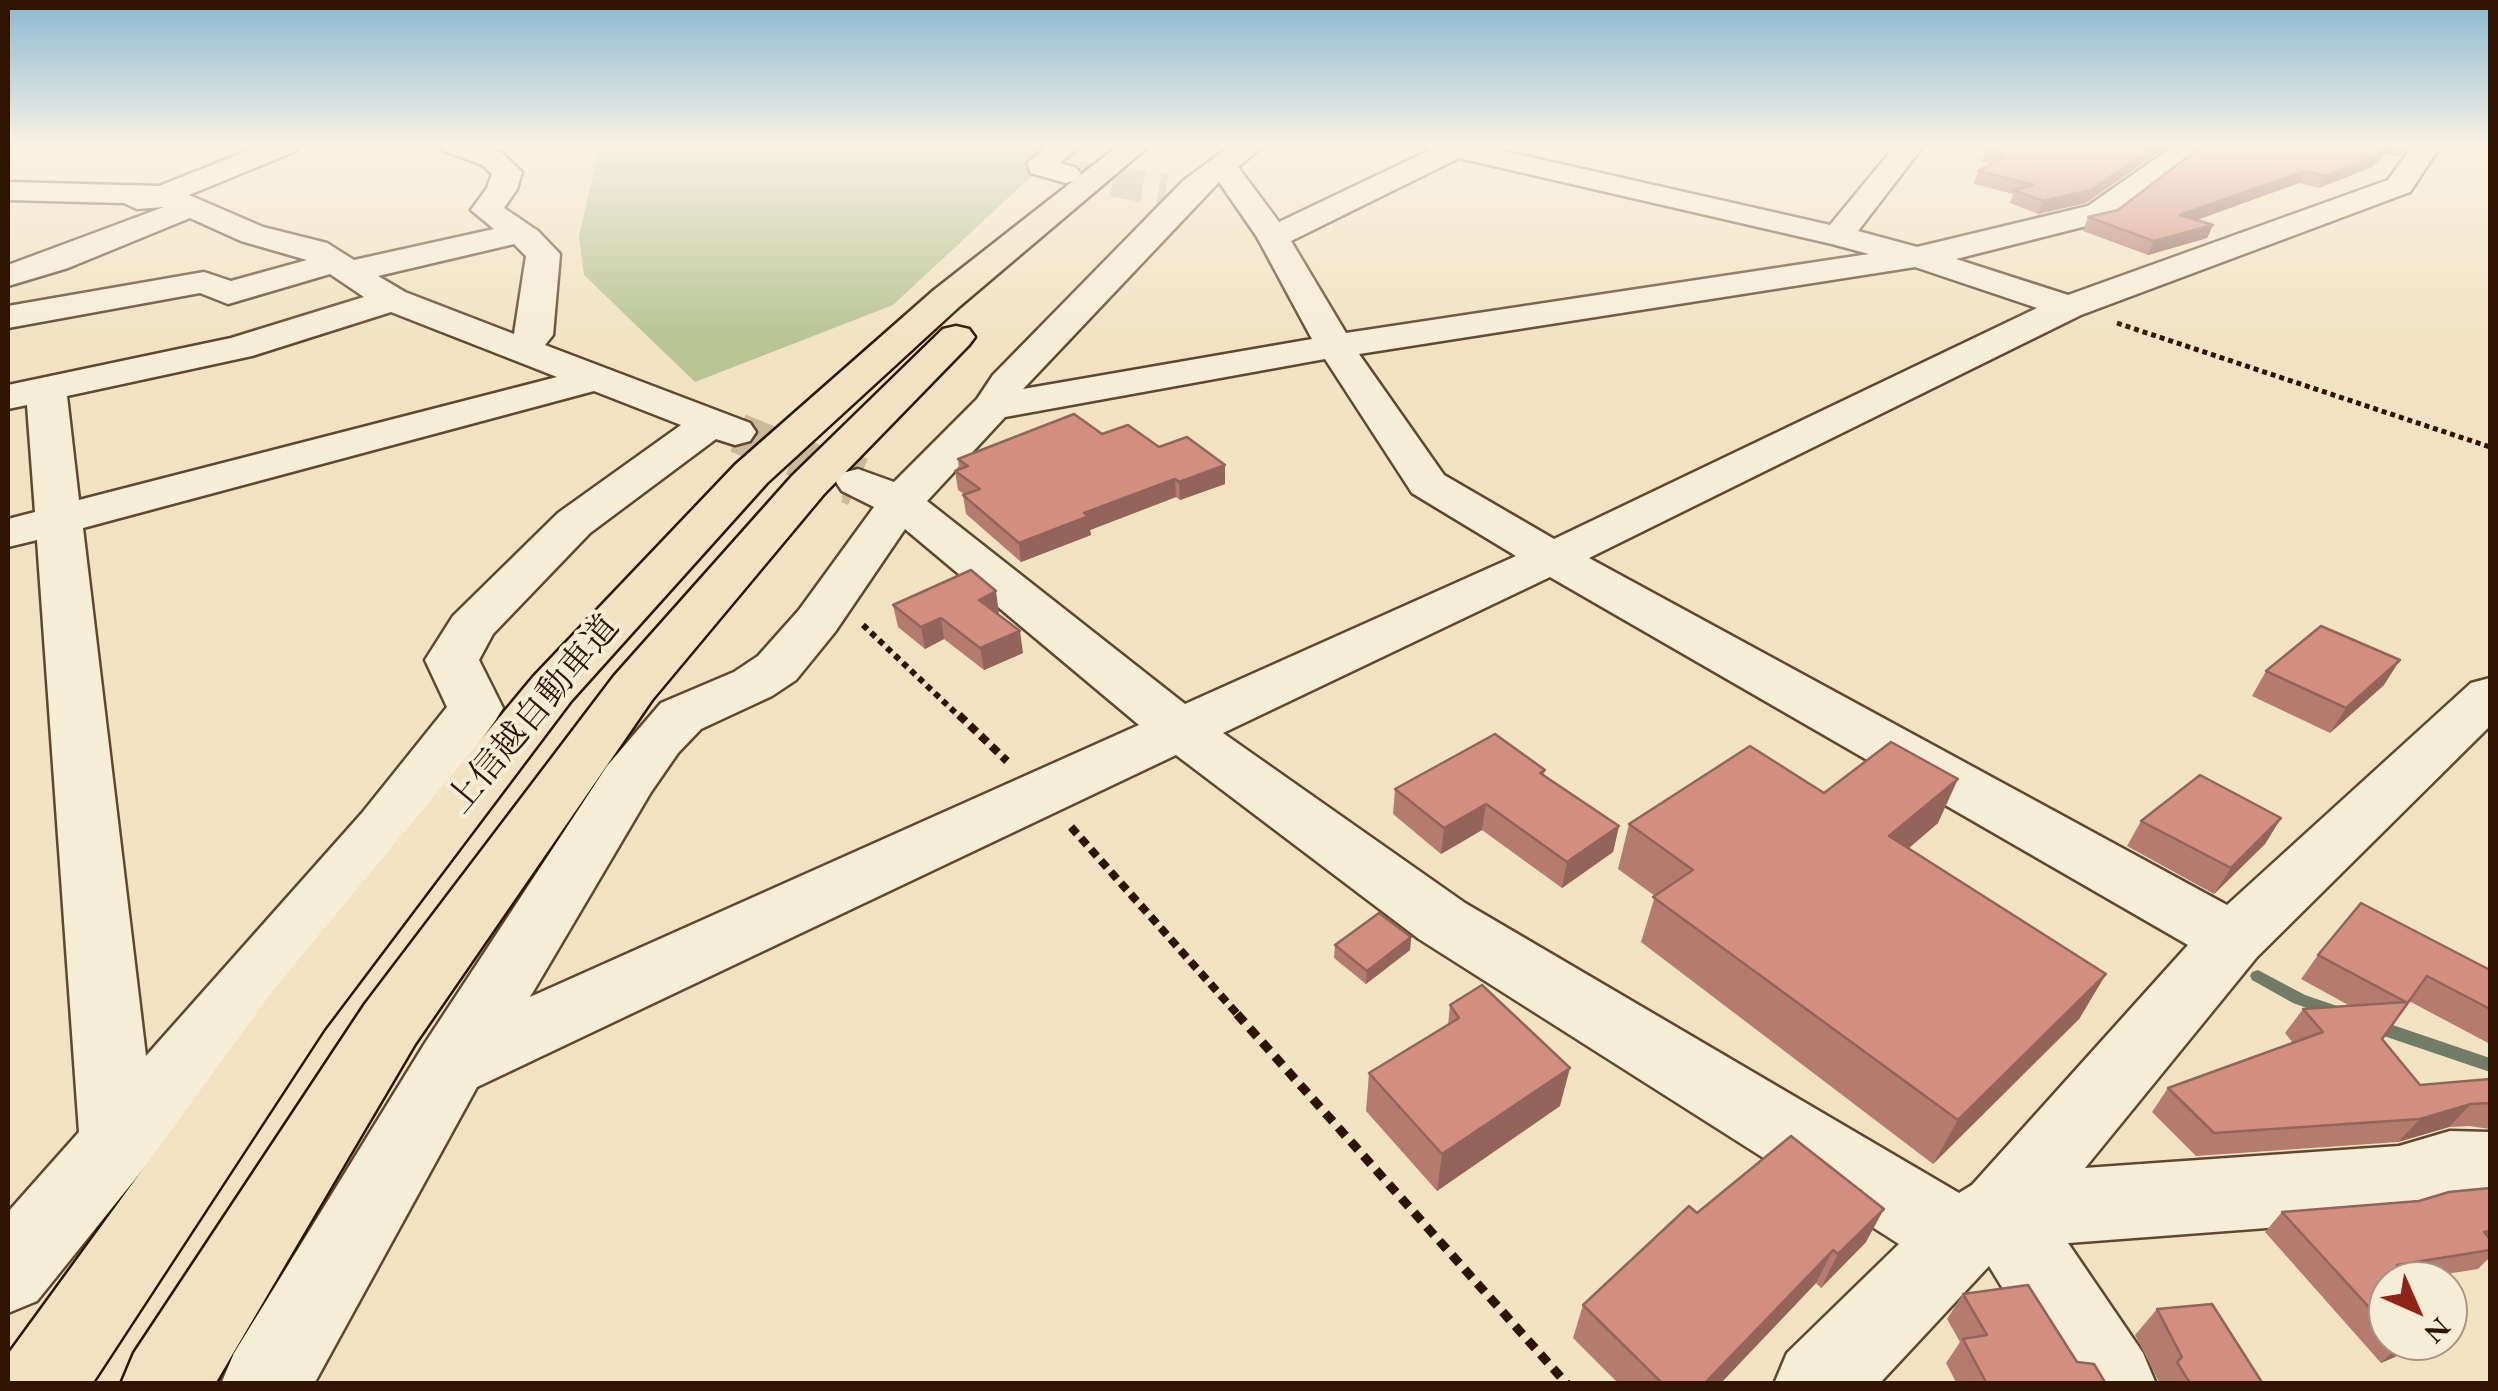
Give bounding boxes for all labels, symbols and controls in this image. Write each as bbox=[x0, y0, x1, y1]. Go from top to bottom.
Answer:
street label: 上信越自動車道 bbox=[439, 608, 629, 822]
north arrow bbox=[2368, 1261, 2468, 1361]
text: N bbox=[2417, 1310, 2459, 1352]

